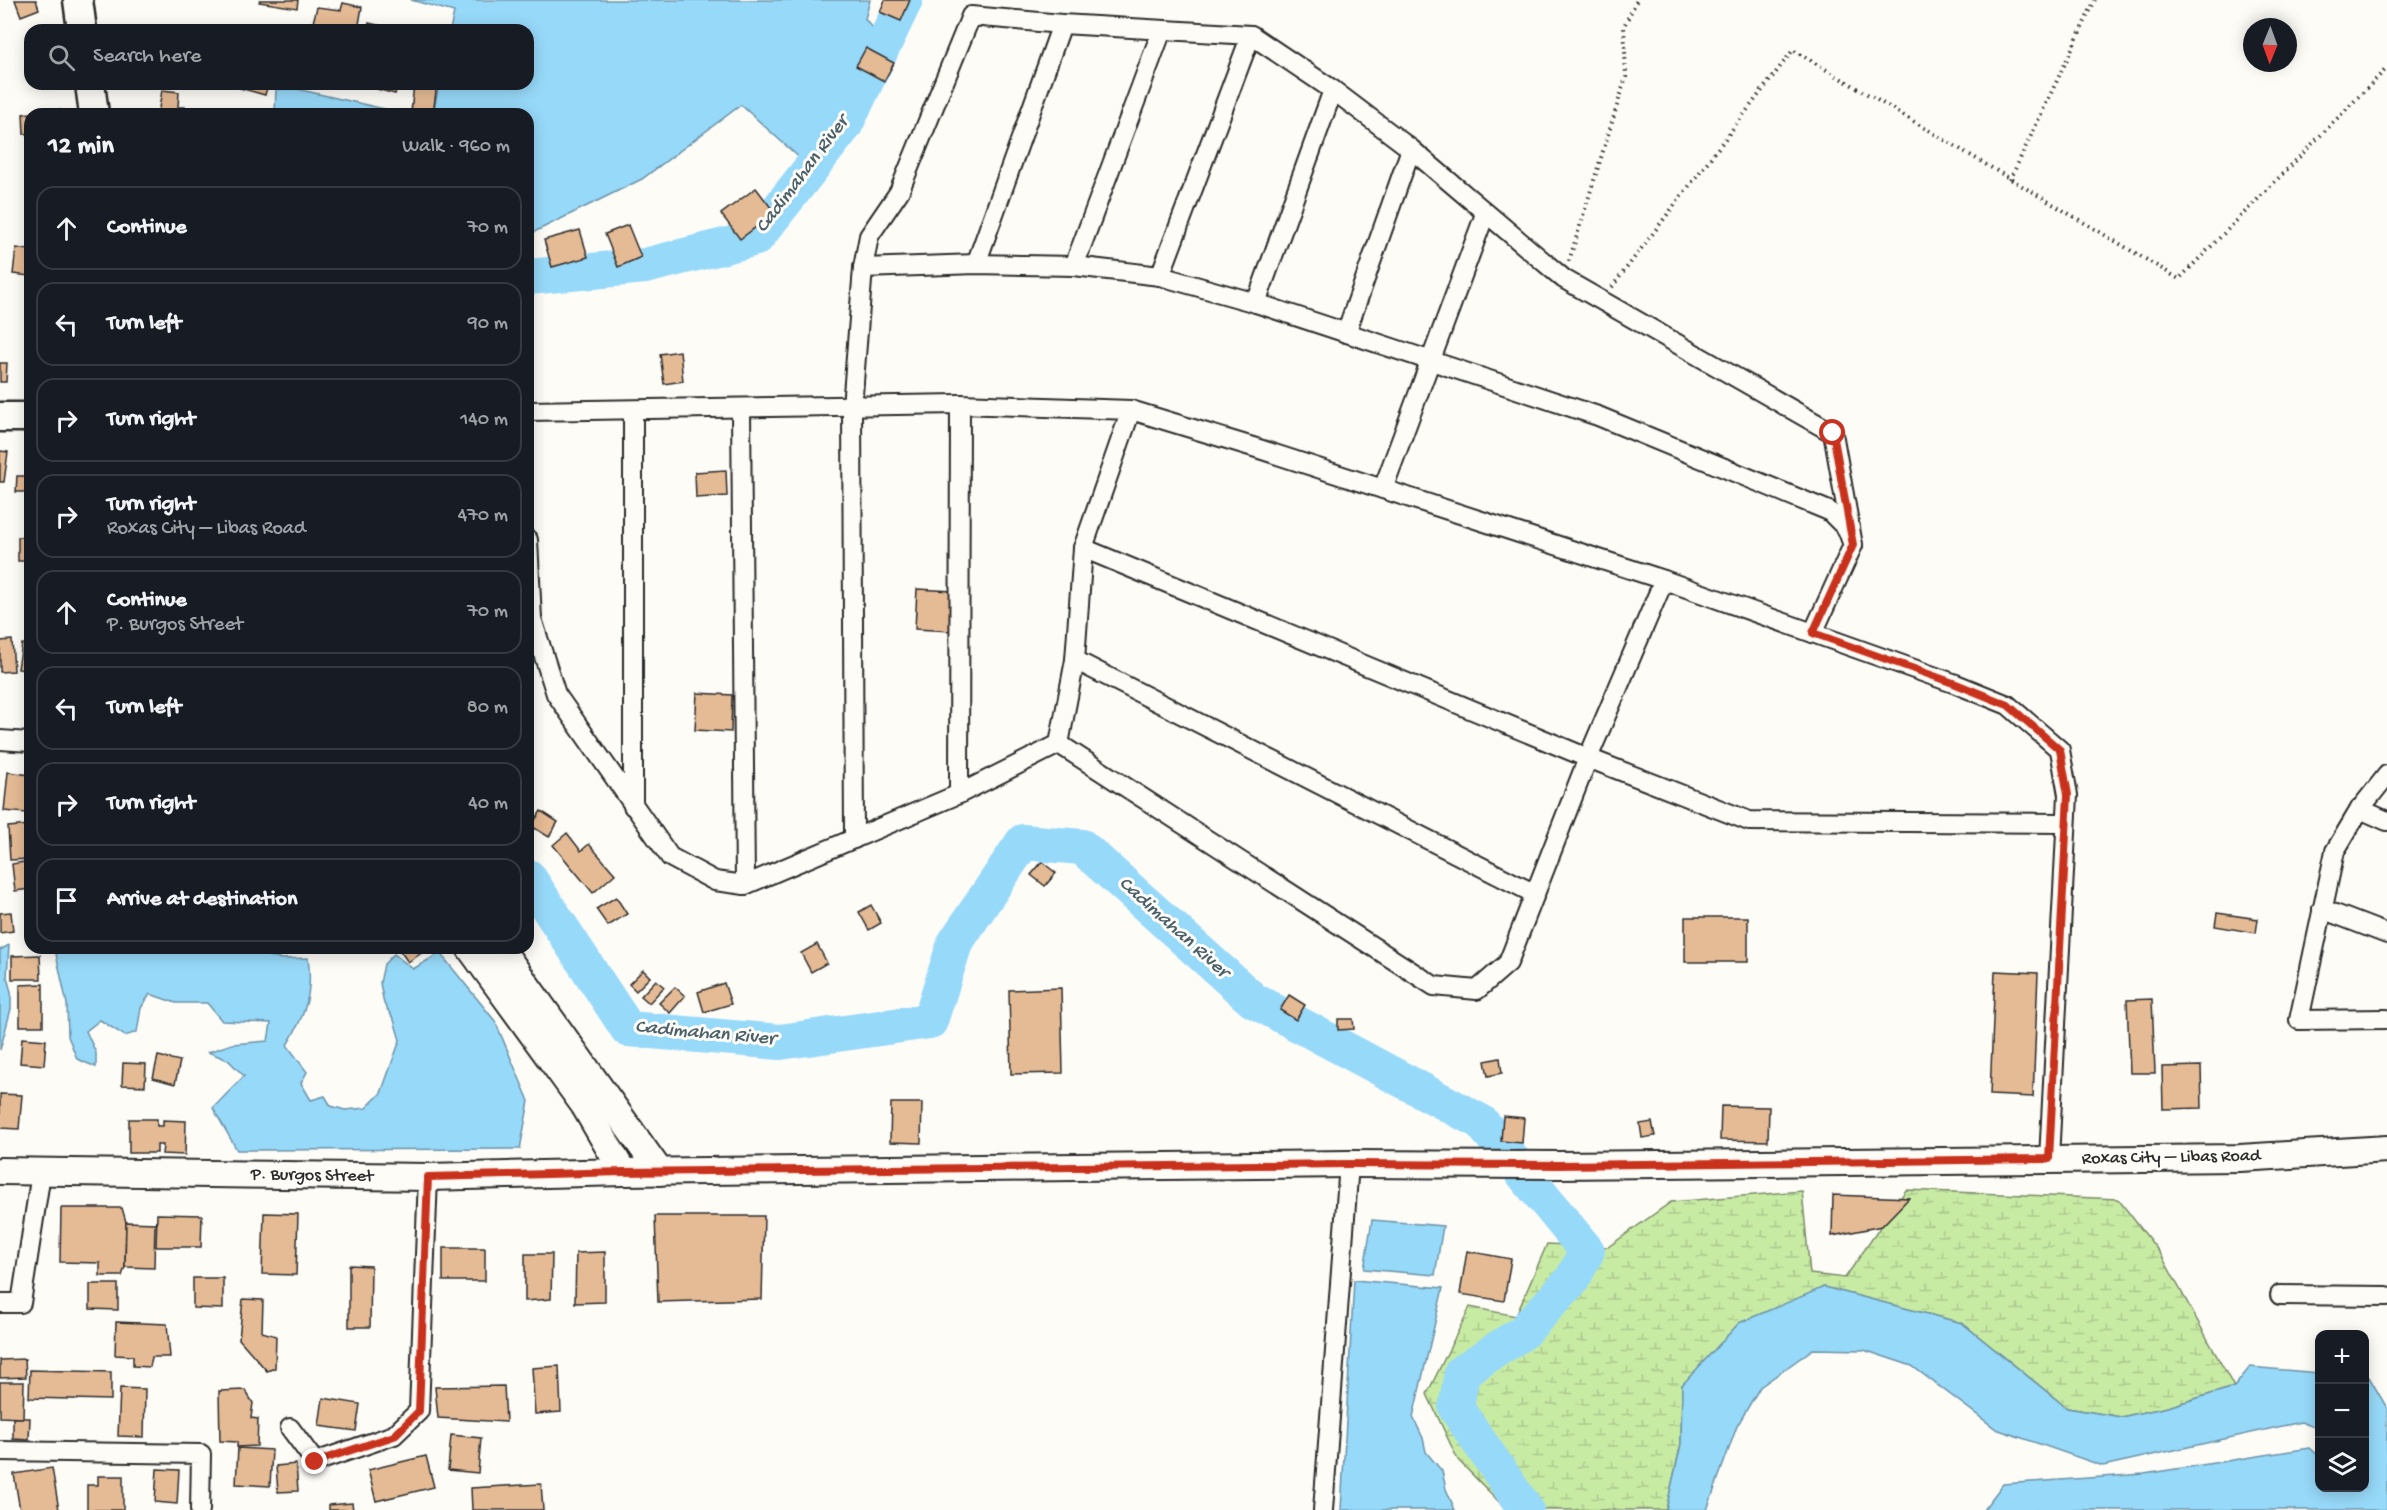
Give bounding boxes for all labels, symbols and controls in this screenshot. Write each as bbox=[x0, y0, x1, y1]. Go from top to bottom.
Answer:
north arrow bbox=[2243, 18, 2297, 72]
search box bbox=[24, 24, 534, 90]
icon: search bbox=[45, 41, 78, 74]
text: Search here bbox=[93, 44, 201, 70]
water label: Cadimahan River bbox=[752, 109, 857, 238]
text: 12 min bbox=[48, 132, 114, 163]
text: Walk · 960 m bbox=[402, 136, 510, 159]
icon: ahead bbox=[50, 212, 83, 245]
text: Continue bbox=[107, 215, 187, 241]
text: 70 m bbox=[467, 217, 508, 240]
icon: left bbox=[50, 308, 83, 341]
text: Turn left bbox=[107, 311, 181, 337]
text: 90 m bbox=[468, 313, 508, 336]
icon: right bbox=[50, 404, 83, 437]
text: Turn right bbox=[107, 407, 195, 433]
text: 140 m bbox=[460, 409, 508, 432]
route start bbox=[1819, 419, 1845, 445]
text: Turn right bbox=[107, 492, 195, 518]
icon: right bbox=[50, 500, 83, 533]
text: 470 m bbox=[458, 505, 508, 528]
text: Roxas City – Libas Road bbox=[107, 518, 306, 541]
text: Continue bbox=[107, 588, 187, 614]
icon: ahead bbox=[50, 596, 83, 629]
text: 70 m bbox=[467, 601, 508, 624]
text: P. Burgos Street bbox=[107, 614, 243, 637]
icon: left bbox=[50, 692, 83, 725]
text: Turn left bbox=[107, 695, 181, 721]
text: 80 m bbox=[467, 697, 508, 720]
icon: right bbox=[50, 788, 83, 821]
text: Turn right bbox=[107, 791, 195, 817]
text: 40 m bbox=[468, 793, 508, 816]
water label: Cadimahan River bbox=[1113, 872, 1236, 986]
icon: arrive bbox=[50, 884, 83, 917]
text: Arrive at destination bbox=[107, 887, 297, 913]
water label: Cadimahan River bbox=[634, 1016, 780, 1052]
street label: Roxas City – Libas Road bbox=[2081, 1146, 2262, 1170]
street label: P. Burgos Street bbox=[250, 1164, 375, 1188]
map controls bbox=[2315, 1330, 2369, 1492]
button: + bbox=[2315, 1330, 2369, 1384]
button: − bbox=[2315, 1384, 2369, 1438]
button: layers bbox=[2315, 1438, 2369, 1492]
route end bbox=[301, 1448, 327, 1474]

